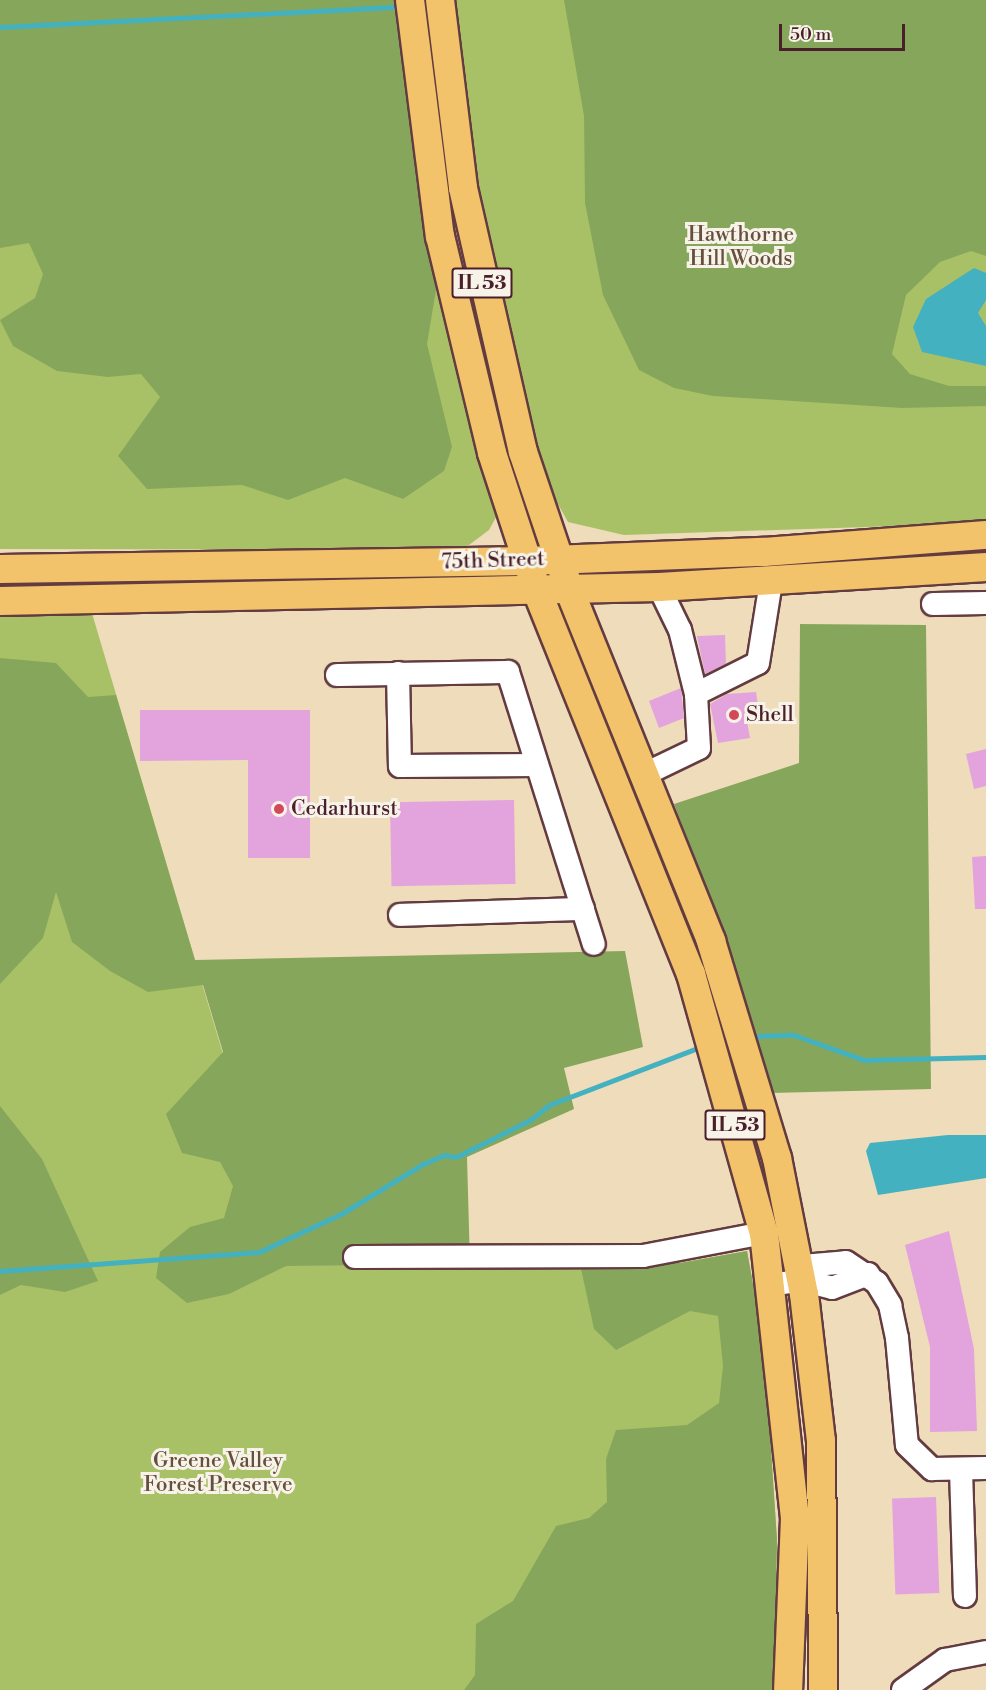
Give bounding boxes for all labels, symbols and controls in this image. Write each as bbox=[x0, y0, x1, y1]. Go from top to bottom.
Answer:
scale bar bbox=[782, 12, 908, 50]
text: 50 m bbox=[790, 23, 831, 46]
park label: Hawthorne Hill Woods bbox=[688, 222, 794, 272]
road number: IL 53 bbox=[450, 266, 514, 300]
street label: 75th Street bbox=[441, 547, 545, 575]
place label: Shell bbox=[746, 702, 794, 728]
marker: Shell bbox=[727, 708, 741, 722]
place label: Cedarhurst bbox=[291, 796, 398, 822]
marker: Cedarhurst bbox=[272, 802, 286, 816]
road number: IL 53 bbox=[704, 1108, 766, 1142]
park label: Greene Valley Forest Preserve bbox=[143, 1448, 293, 1498]

